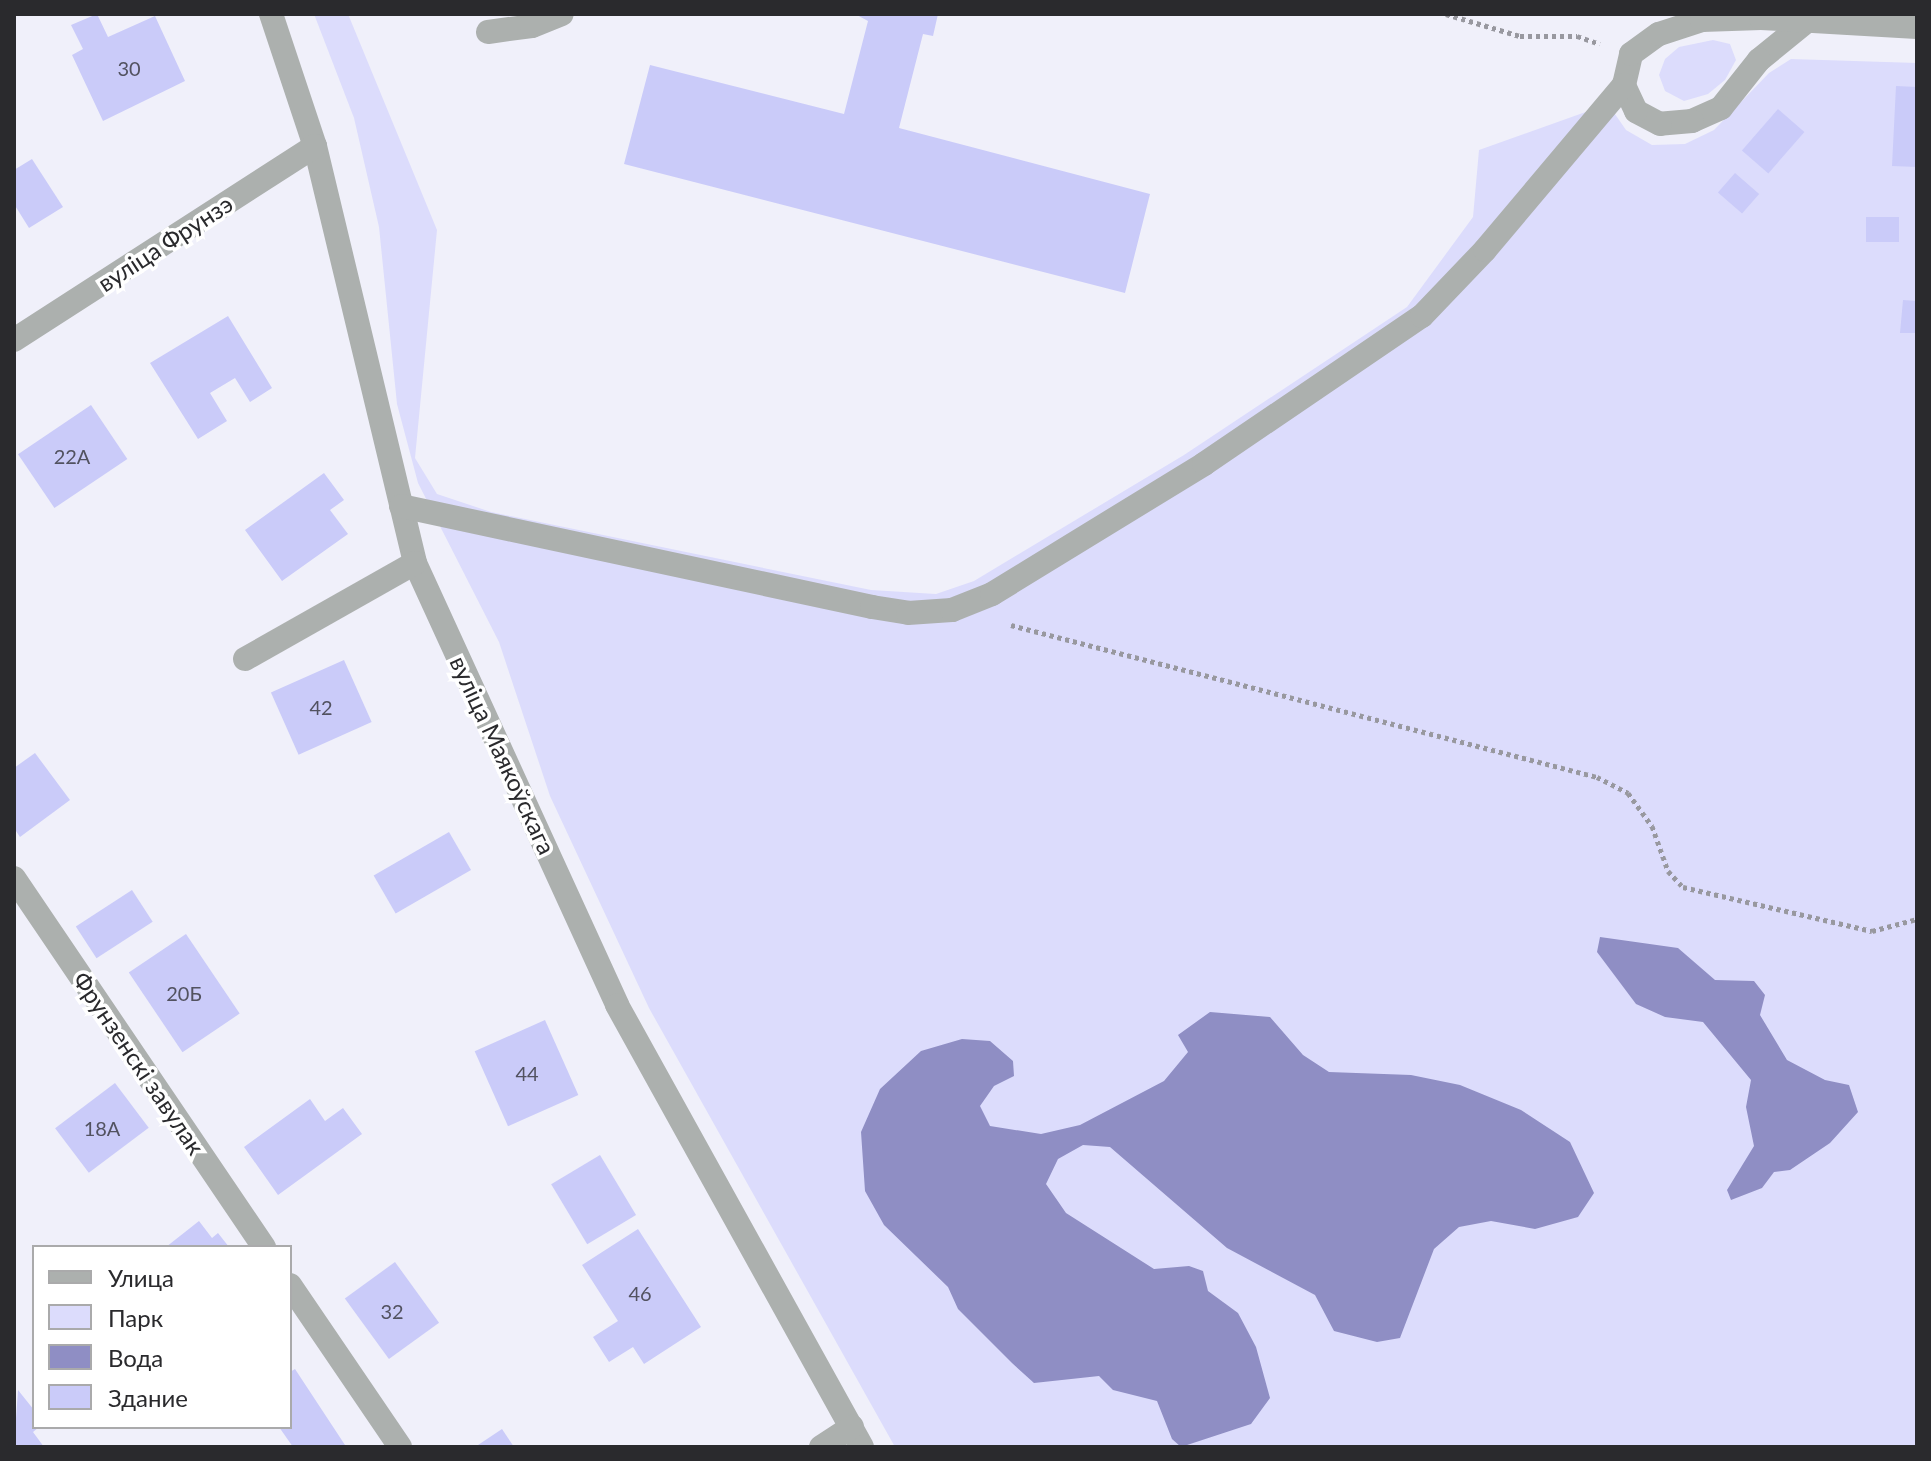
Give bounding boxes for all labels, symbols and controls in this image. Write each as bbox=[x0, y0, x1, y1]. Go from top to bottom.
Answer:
house number: 30 bbox=[117, 56, 141, 80]
street label: вуліца Фрунзэ bbox=[92, 189, 238, 297]
house number: 22А bbox=[54, 444, 90, 468]
street label: вуліца Маякоўскага bbox=[444, 651, 562, 859]
house number: 42 bbox=[309, 695, 333, 719]
street label: Фрунзенскі завулак bbox=[67, 966, 211, 1160]
house number: 20Б bbox=[166, 981, 202, 1005]
house number: 44 bbox=[515, 1061, 539, 1085]
house number: 18А bbox=[84, 1116, 120, 1140]
legend bbox=[32, 1245, 292, 1429]
text: Улица bbox=[108, 1263, 174, 1292]
house number: 46 bbox=[628, 1281, 652, 1305]
house number: 32 bbox=[380, 1299, 404, 1323]
text: Парк bbox=[108, 1303, 163, 1332]
text: Вода bbox=[108, 1343, 163, 1372]
text: Здание bbox=[108, 1383, 188, 1412]

